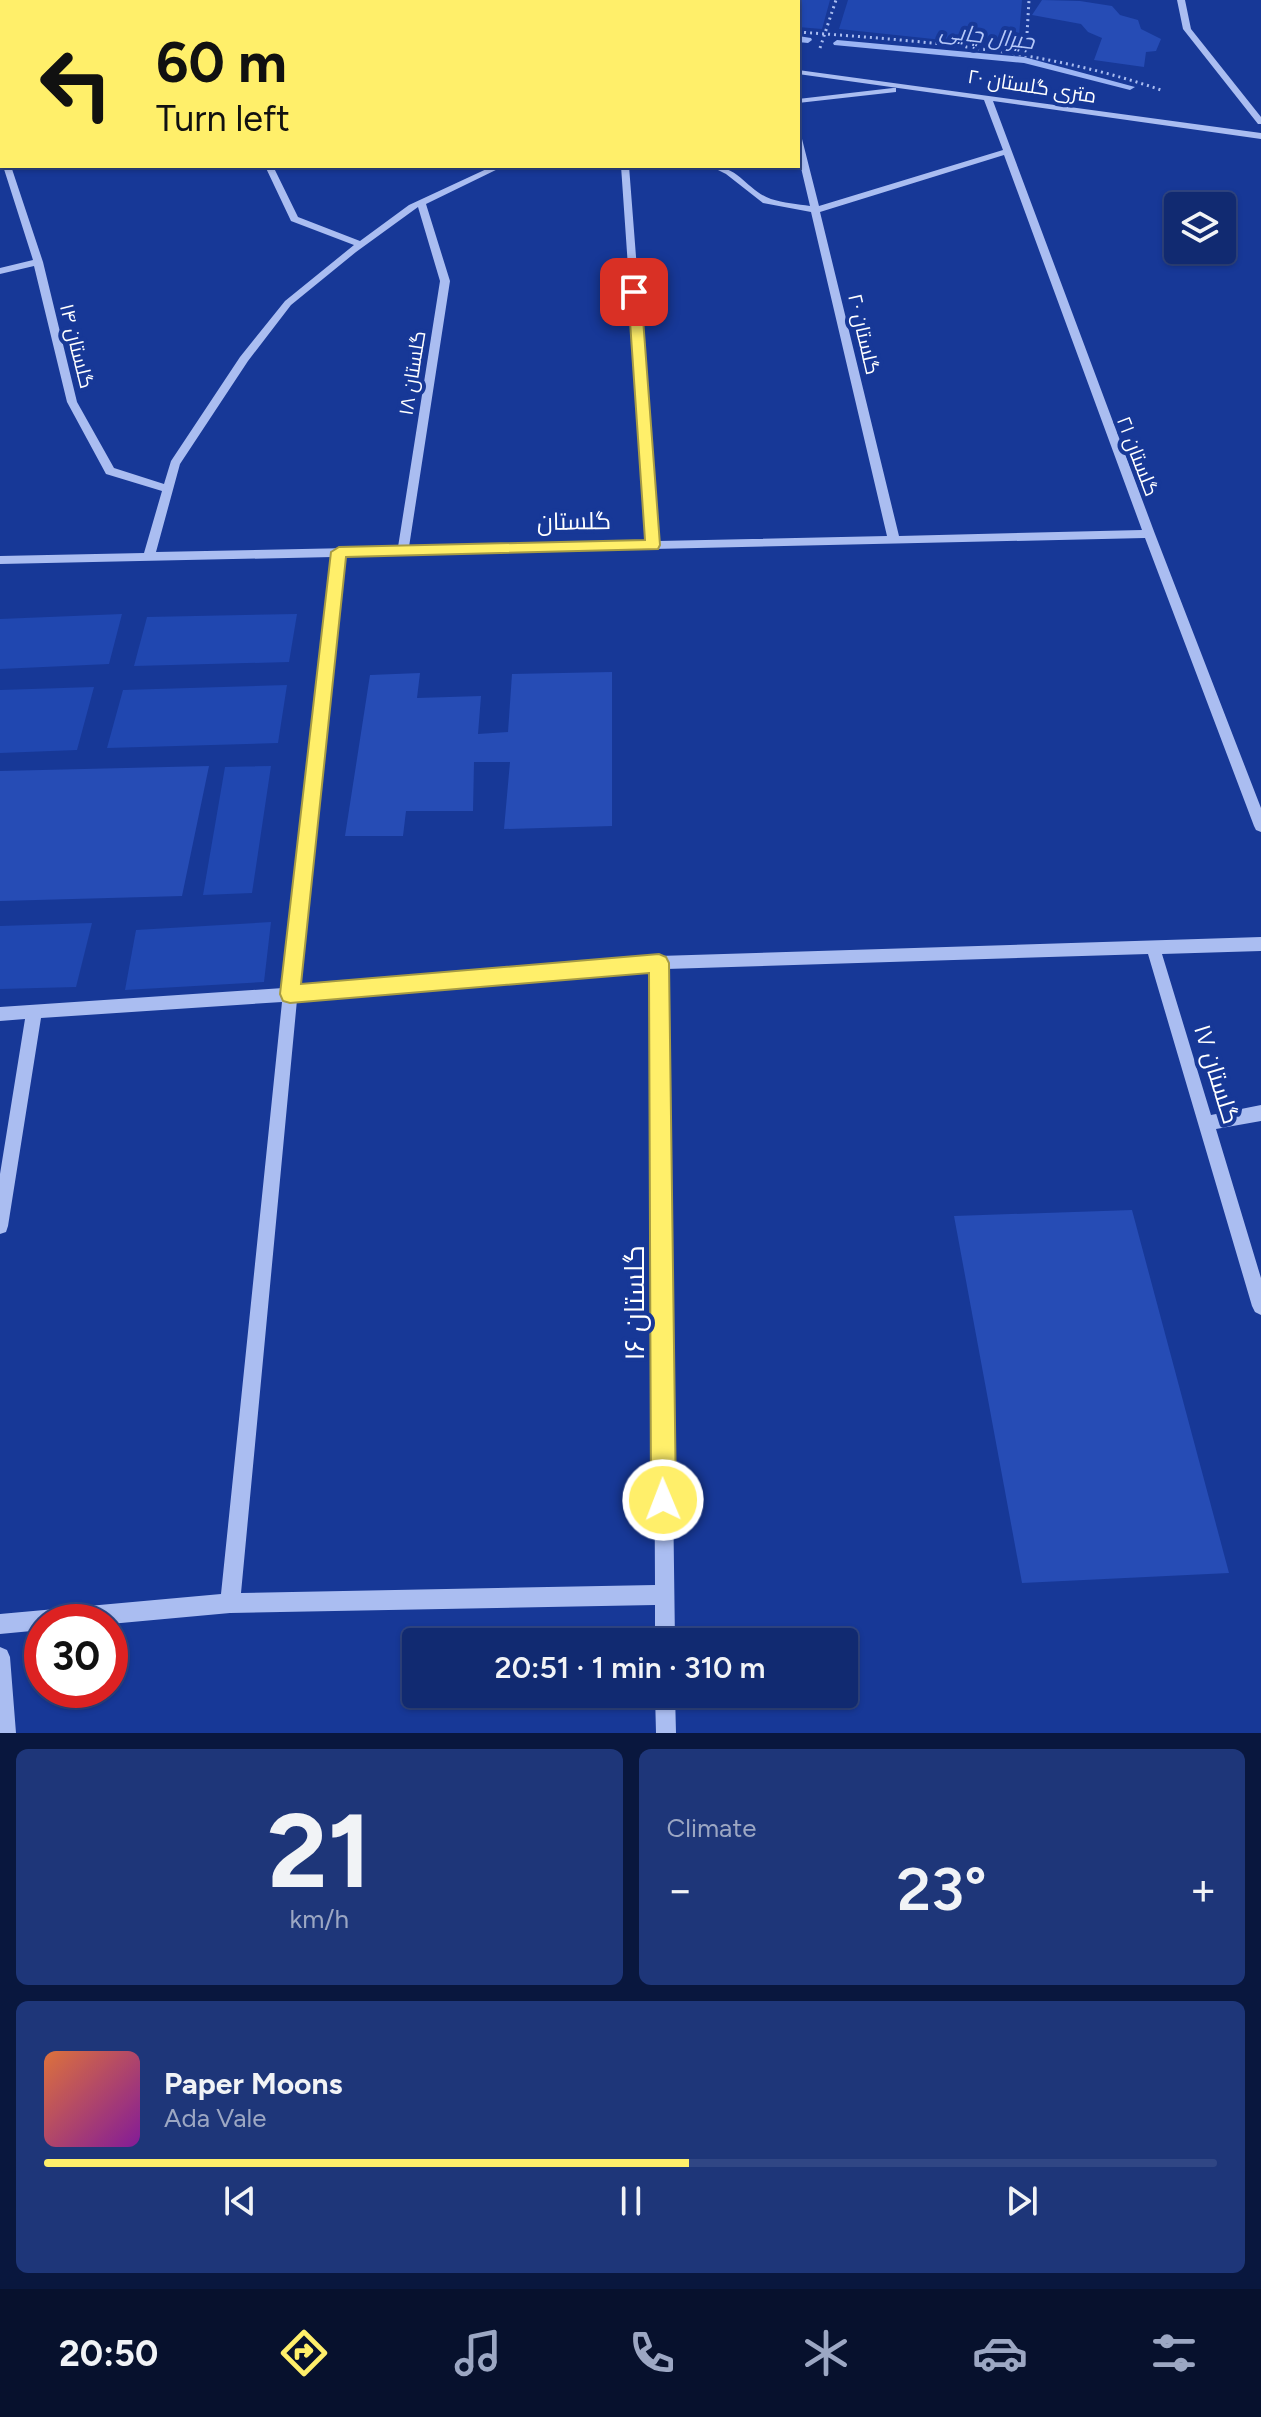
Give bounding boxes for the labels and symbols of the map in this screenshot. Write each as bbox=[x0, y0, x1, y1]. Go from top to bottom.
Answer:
water label: جیرال چایی bbox=[938, 17, 1037, 56]
street label: ۲۰ متری گلستان bbox=[966, 64, 1098, 109]
pin bbox=[600, 258, 668, 326]
street label: گلستان ۲۰ bbox=[842, 291, 885, 377]
street label: گلستان ۱۴ bbox=[54, 301, 99, 391]
street label: گلستان ۱۸ bbox=[393, 329, 432, 417]
street label: گلستان ۲۱ bbox=[1111, 413, 1164, 500]
street label: گلستان bbox=[537, 506, 611, 536]
street label: گلستان ۱۷ bbox=[1188, 1021, 1246, 1127]
street label: گلستان ۱۶ bbox=[617, 1245, 651, 1361]
position arrow bbox=[621, 1458, 705, 1542]
speed limit sign: 30 bbox=[24, 1604, 128, 1708]

